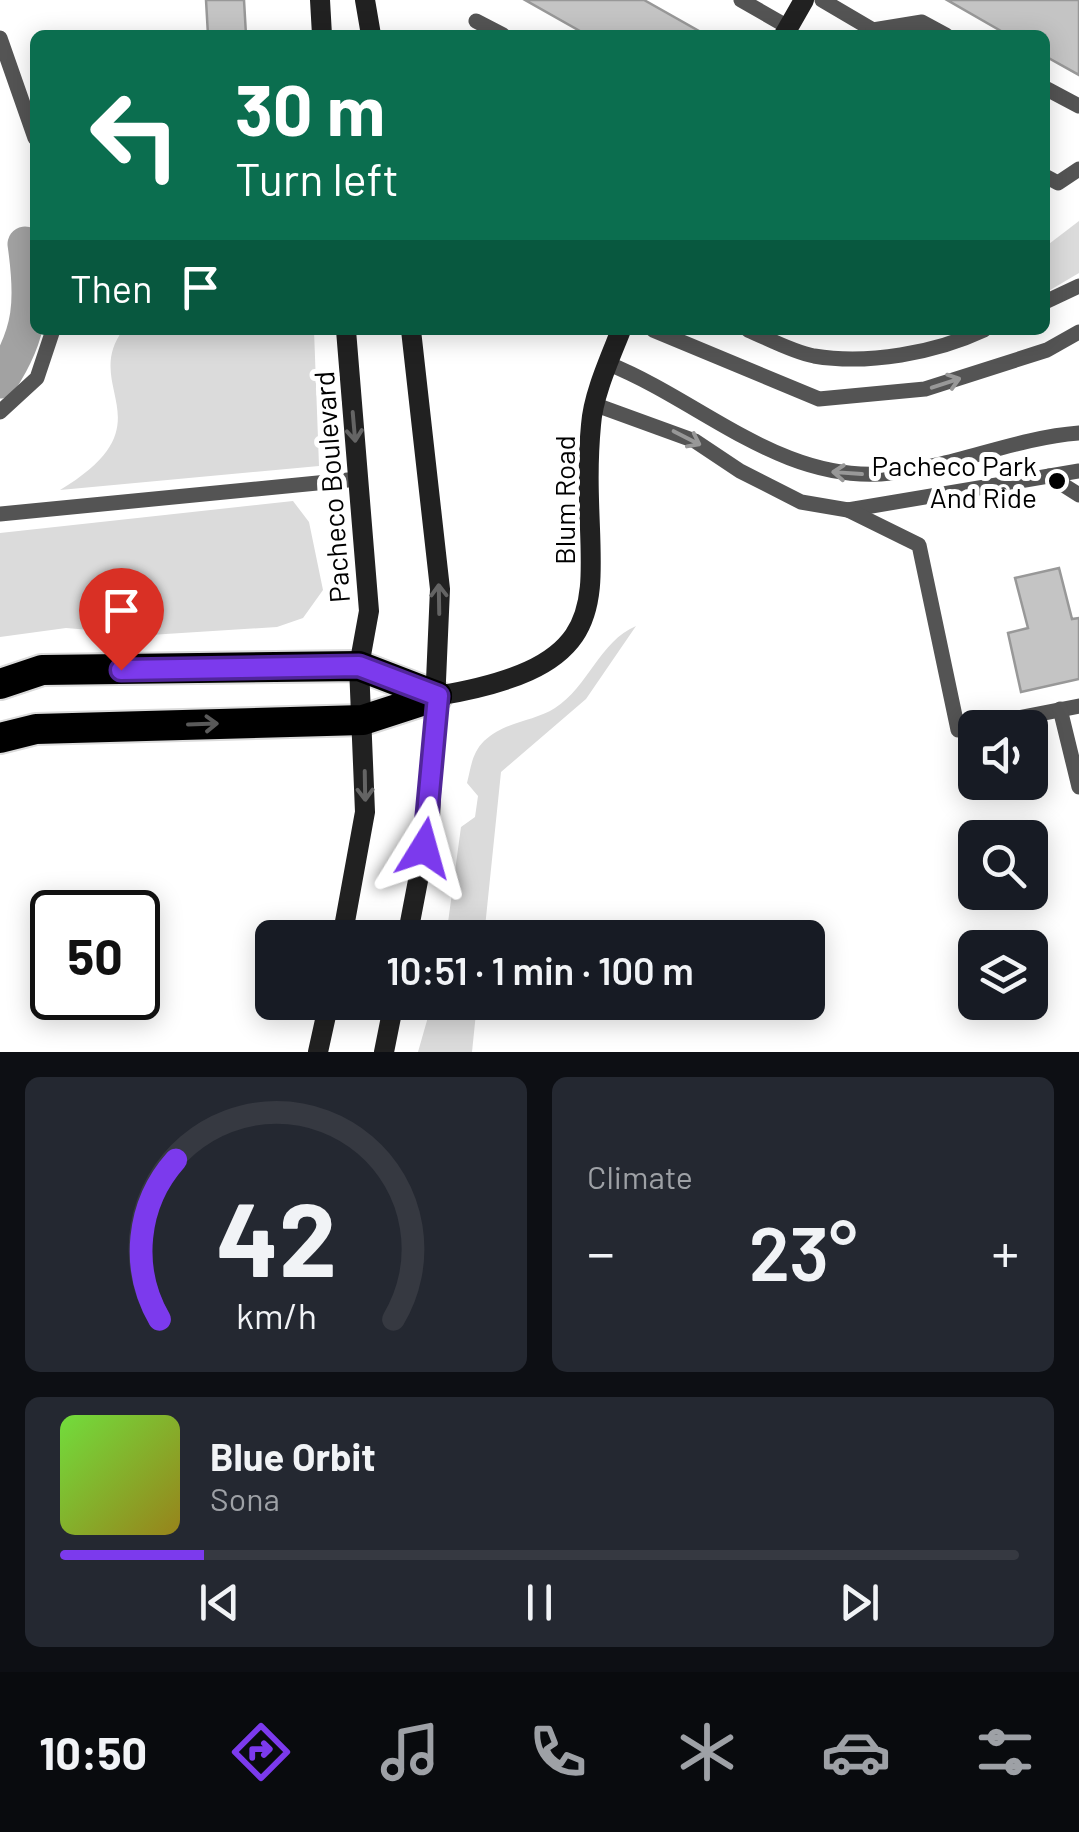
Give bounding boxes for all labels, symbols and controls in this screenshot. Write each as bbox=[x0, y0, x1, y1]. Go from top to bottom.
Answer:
text: 30 m bbox=[235, 66, 385, 150]
icon: left bbox=[70, 70, 200, 200]
text: Turn left bbox=[235, 151, 399, 205]
icon: arrive bbox=[173, 260, 228, 315]
text: Then bbox=[70, 265, 153, 311]
street label: Pacheco Boulevard bbox=[306, 370, 356, 604]
one-way arrow bbox=[929, 372, 961, 390]
one-way arrow bbox=[345, 411, 364, 443]
one-way arrow bbox=[672, 429, 702, 448]
street label: Blum Road bbox=[547, 435, 581, 565]
place label: Pacheco Park And Ride bbox=[871, 448, 1037, 514]
one-way arrow bbox=[831, 463, 863, 482]
marker: Pacheco Park And Ride bbox=[1046, 470, 1068, 492]
pin bbox=[79, 568, 164, 671]
icon: arrive bbox=[94, 583, 149, 638]
one-way arrow bbox=[430, 583, 448, 616]
map controls bbox=[958, 710, 1048, 1020]
button: sound bbox=[958, 710, 1048, 800]
one-way arrow bbox=[187, 715, 219, 734]
one-way arrow bbox=[355, 769, 374, 801]
position arrow bbox=[372, 796, 476, 900]
button: search bbox=[958, 820, 1048, 910]
speed limit sign: 50 bbox=[30, 890, 160, 1020]
button: layers bbox=[958, 930, 1048, 1020]
text: 10:51 · 1 min · 100 m bbox=[386, 947, 694, 993]
text: Climate bbox=[587, 1157, 693, 1195]
text: 42 bbox=[215, 1173, 337, 1298]
text: 23° bbox=[749, 1206, 857, 1296]
text: − bbox=[587, 1218, 615, 1284]
text: + bbox=[991, 1218, 1019, 1284]
text: km/h bbox=[236, 1293, 316, 1336]
text: Blue Orbit bbox=[210, 1433, 376, 1479]
text: Sona bbox=[210, 1479, 280, 1517]
icon: previous bbox=[192, 1575, 247, 1630]
icon: pause bbox=[512, 1575, 567, 1630]
icon: next bbox=[832, 1575, 887, 1630]
icon: directions bbox=[226, 1717, 296, 1787]
icon: music bbox=[375, 1717, 445, 1787]
icon: phone bbox=[523, 1717, 593, 1787]
icon: climate bbox=[672, 1717, 742, 1787]
icon: car bbox=[821, 1717, 891, 1787]
icon: filters bbox=[970, 1717, 1040, 1787]
text: 10:50 bbox=[39, 1725, 147, 1779]

